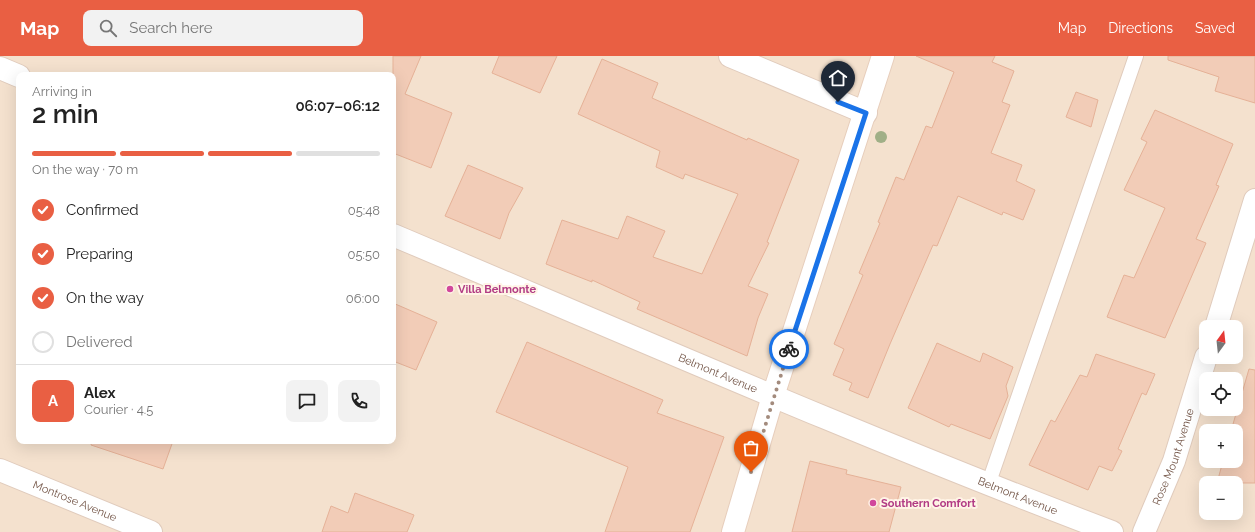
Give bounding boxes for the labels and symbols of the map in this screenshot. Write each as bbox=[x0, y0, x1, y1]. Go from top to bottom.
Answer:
pin bbox=[821, 61, 855, 102]
place label: Villa Belmonte bbox=[458, 283, 536, 296]
marker: Villa Belmonte bbox=[445, 284, 455, 294]
north arrow bbox=[1199, 320, 1243, 364]
courier bbox=[769, 329, 809, 369]
street label: Belmont Avenue bbox=[676, 351, 760, 396]
street label: Rose Mount Avenue bbox=[1150, 406, 1197, 507]
pin bbox=[734, 431, 768, 472]
street label: Belmont Avenue bbox=[976, 474, 1060, 517]
street label: Montrose Avenue bbox=[31, 478, 119, 524]
place label: Southern Comfort bbox=[881, 497, 977, 510]
marker: Southern Comfort bbox=[868, 498, 878, 508]

